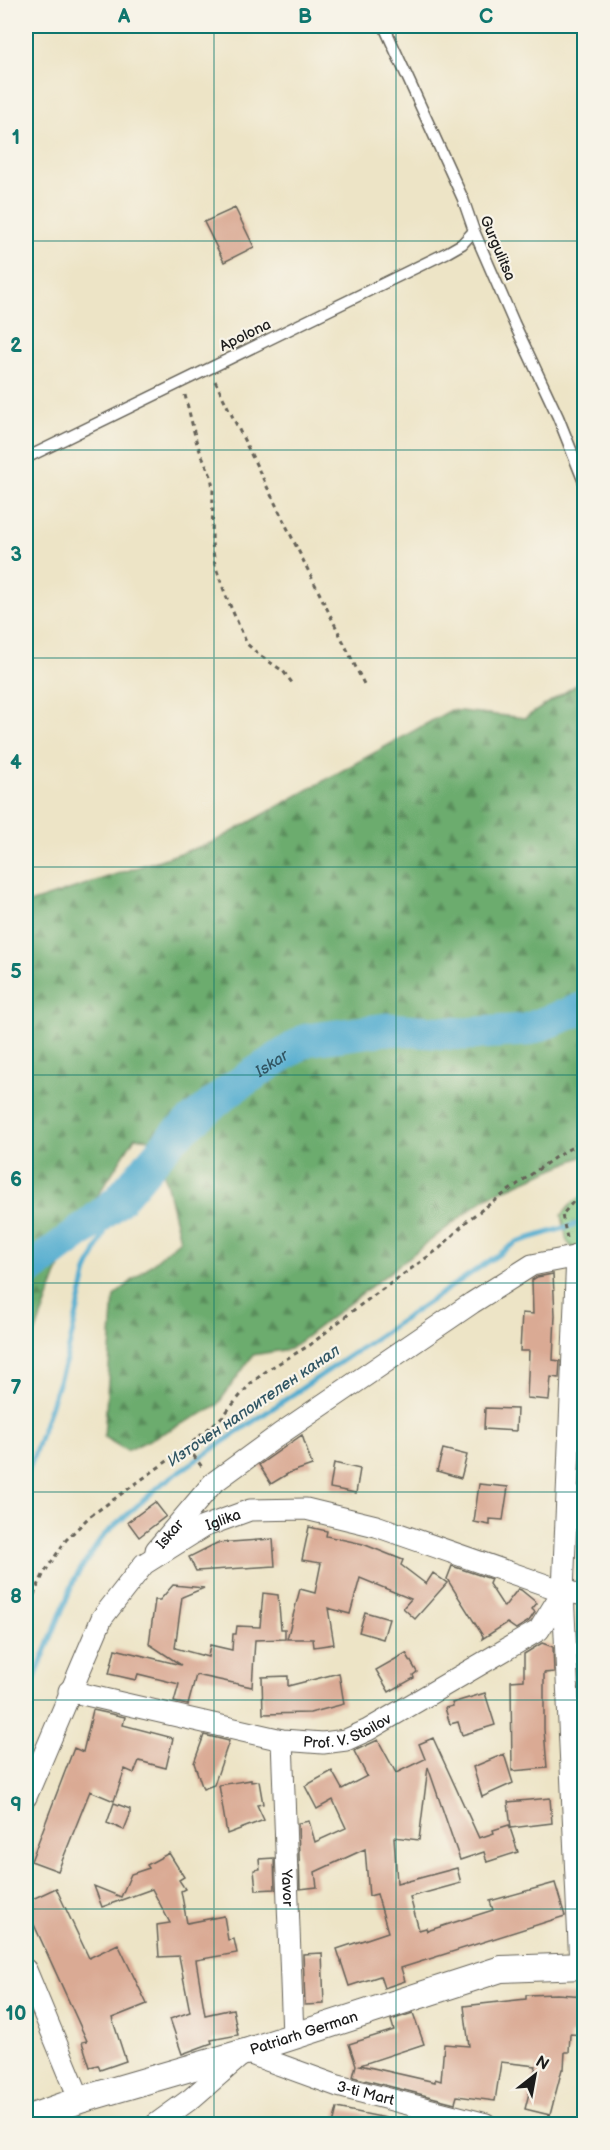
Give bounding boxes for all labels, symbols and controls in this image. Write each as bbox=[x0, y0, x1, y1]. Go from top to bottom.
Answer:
text: A bbox=[117, 5, 131, 29]
text: B bbox=[298, 5, 312, 29]
text: C bbox=[479, 5, 493, 29]
text: 1 bbox=[12, 126, 20, 150]
street label: Gurgulitsa bbox=[475, 213, 520, 284]
street label: Apolona bbox=[216, 315, 274, 356]
text: 2 bbox=[10, 334, 22, 358]
text: 3 bbox=[10, 543, 22, 567]
text: 4 bbox=[10, 751, 22, 775]
text: 5 bbox=[10, 960, 22, 984]
water label: Iskar bbox=[251, 1046, 293, 1082]
text: 6 bbox=[10, 1168, 22, 1192]
water label: Източен напоителен канал bbox=[164, 1341, 344, 1471]
text: 7 bbox=[10, 1376, 22, 1400]
street label: Iglika bbox=[203, 1505, 243, 1535]
street label: Iskar bbox=[152, 1515, 188, 1553]
text: 8 bbox=[10, 1585, 22, 1609]
street label: Prof. V. Stoilov bbox=[302, 1709, 396, 1753]
text: 9 bbox=[10, 1793, 22, 1817]
street label: Yavor bbox=[277, 1868, 297, 1907]
text: 10 bbox=[6, 2002, 26, 2026]
street label: Patriarh German bbox=[248, 2007, 360, 2060]
north arrow bbox=[505, 2045, 565, 2105]
text: N bbox=[532, 2052, 552, 2075]
street label: 3-ti Mart bbox=[335, 2077, 396, 2110]

